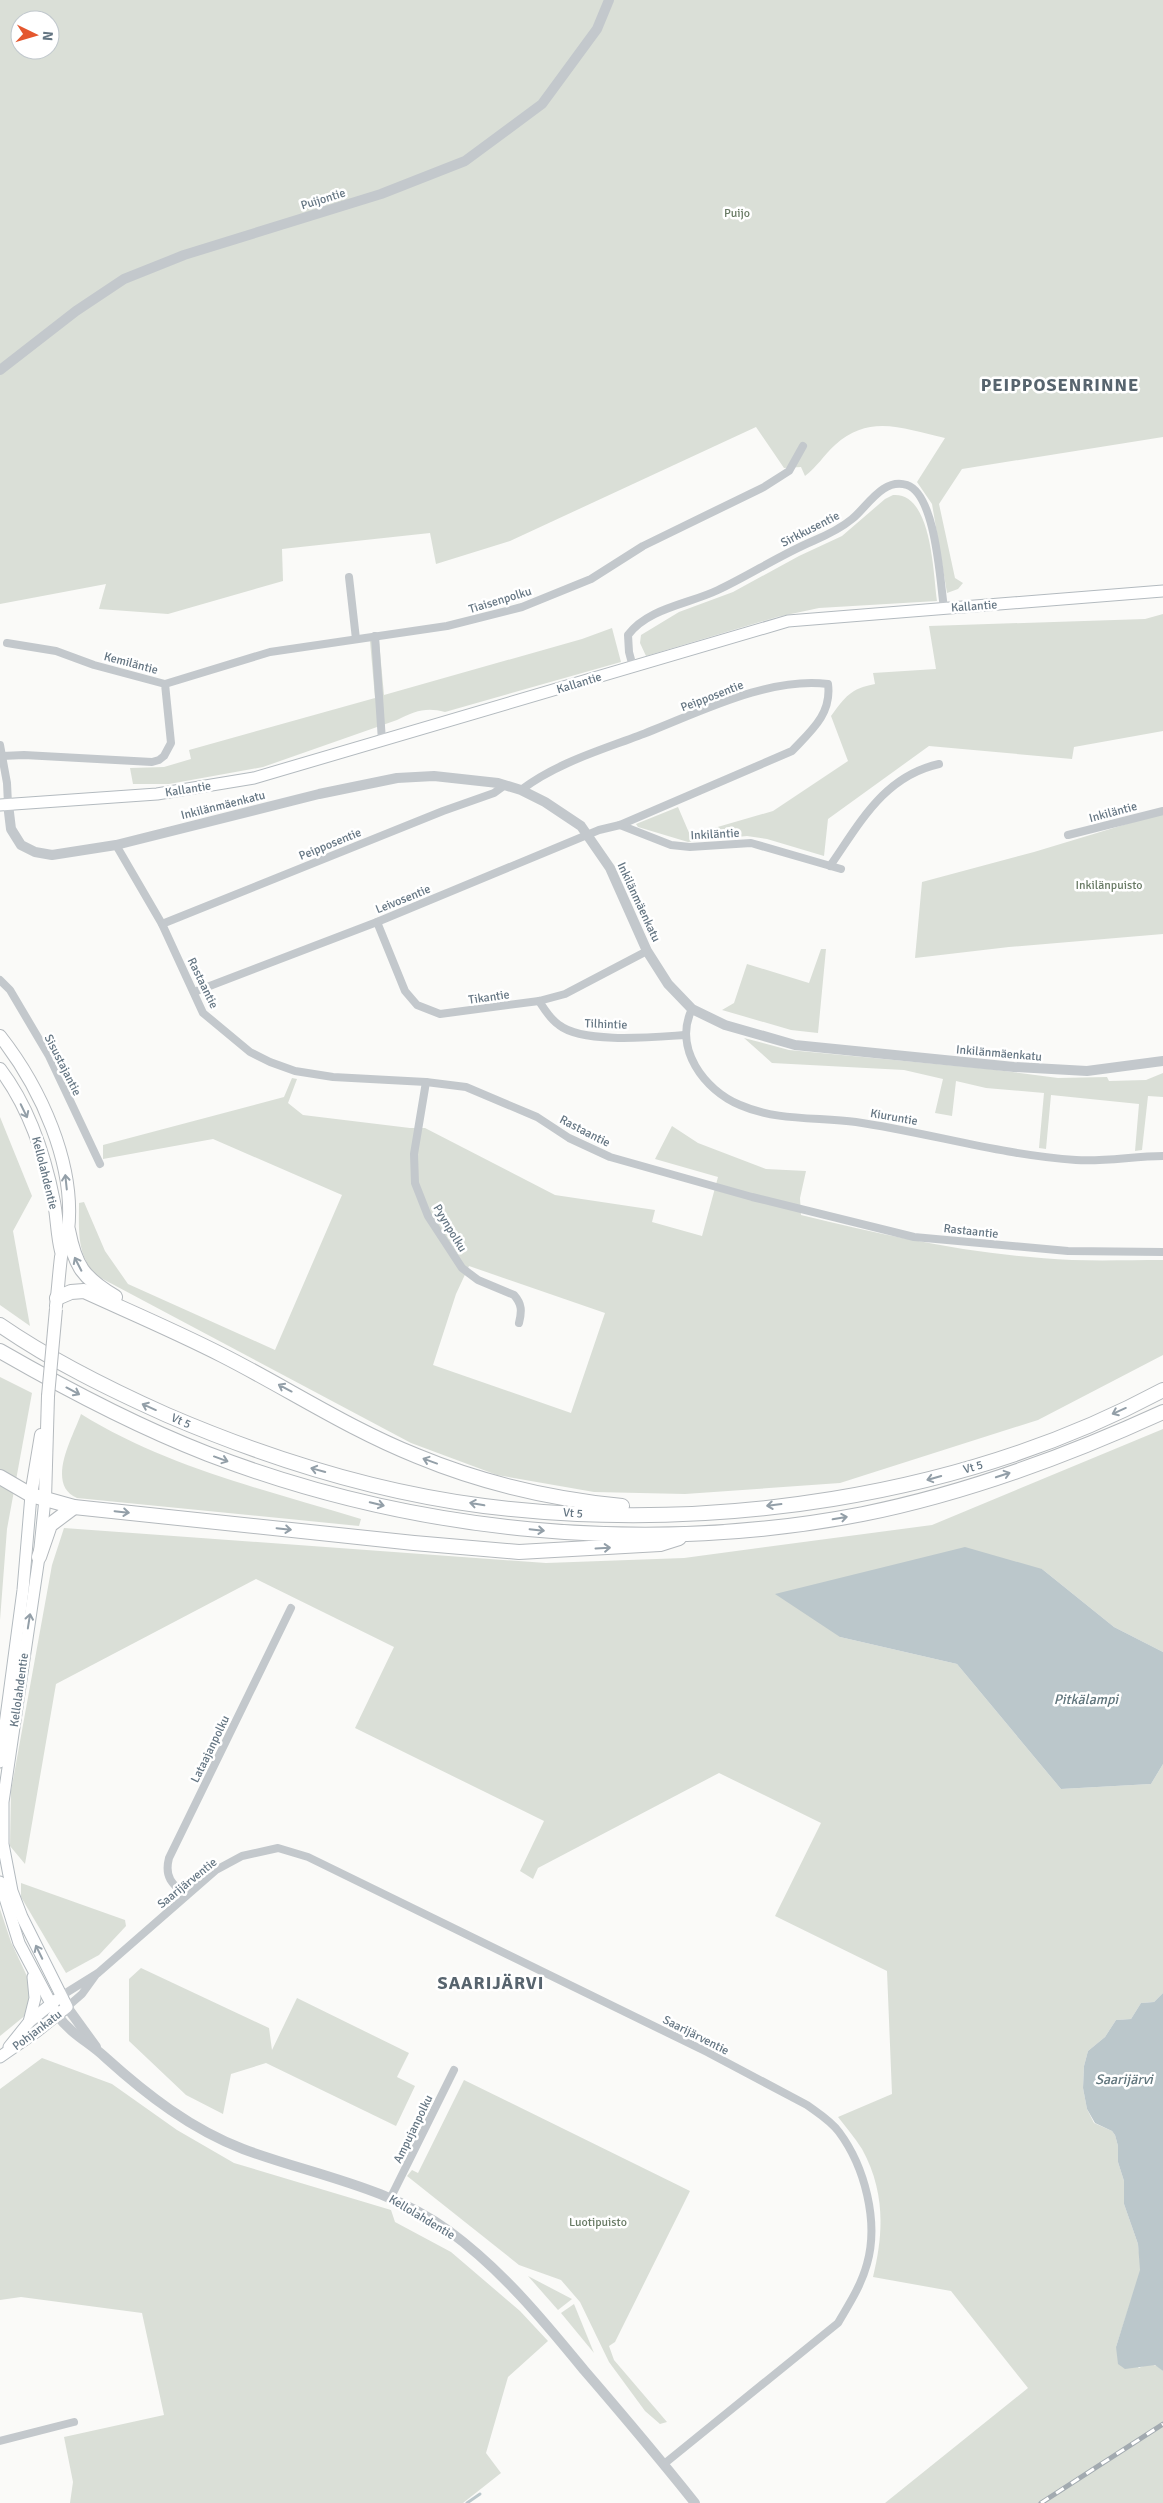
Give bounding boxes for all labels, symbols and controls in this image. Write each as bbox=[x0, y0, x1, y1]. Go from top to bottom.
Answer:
north arrow bbox=[10, 10, 60, 60]
text: N bbox=[39, 30, 56, 42]
street label: Puijontie bbox=[299, 186, 347, 213]
park label: Puijo bbox=[724, 206, 750, 221]
district label: PEIPPOSENRINNE bbox=[981, 374, 1139, 396]
street label: Sirkkusentie bbox=[778, 508, 842, 551]
street label: Tiaisenpolku bbox=[467, 584, 533, 617]
street label: Kallantie bbox=[950, 597, 998, 616]
street label: Kemiläntie bbox=[102, 649, 160, 678]
street label: Kallantie bbox=[555, 670, 604, 697]
street label: Peipposentie bbox=[679, 678, 746, 715]
street label: Kallantie bbox=[164, 778, 212, 801]
street label: Inkilänmäenkatu bbox=[179, 788, 267, 823]
street label: Inkiläntie bbox=[1088, 799, 1139, 826]
street label: Peipposentie bbox=[297, 825, 364, 864]
street label: Inkiläntie bbox=[690, 826, 740, 843]
street label: Inkilänmäenkatu bbox=[614, 860, 664, 945]
park label: Inkilänpuisto bbox=[1075, 878, 1143, 893]
street label: Leivosentie bbox=[373, 882, 433, 917]
street label: Rastaantie bbox=[184, 955, 221, 1011]
street label: Tikantie bbox=[468, 987, 511, 1008]
street label: Tilhintie bbox=[584, 1016, 628, 1033]
street label: Sisustajantie bbox=[41, 1032, 84, 1098]
street label: Inkilänmäenkatu bbox=[955, 1042, 1043, 1065]
one-way arrow bbox=[20, 1103, 29, 1118]
street label: Kiuruntie bbox=[869, 1106, 919, 1129]
street label: Rastaantie bbox=[557, 1112, 613, 1151]
street label: Kellolahdentie bbox=[28, 1135, 61, 1211]
one-way arrow bbox=[61, 1174, 71, 1190]
street label: Pyynpolku bbox=[429, 1202, 470, 1255]
street label: Rastaantie bbox=[943, 1221, 999, 1242]
one-way arrow bbox=[73, 1257, 82, 1272]
one-way arrow bbox=[277, 1383, 292, 1393]
one-way arrow bbox=[66, 1386, 81, 1396]
one-way arrow bbox=[142, 1401, 157, 1411]
one-way arrow bbox=[1112, 1407, 1127, 1417]
street label: Vt 5 bbox=[169, 1411, 193, 1432]
one-way arrow bbox=[213, 1454, 229, 1464]
one-way arrow bbox=[423, 1456, 438, 1465]
street label: Vt 5 bbox=[961, 1457, 985, 1477]
one-way arrow bbox=[310, 1464, 326, 1474]
one-way arrow bbox=[995, 1470, 1011, 1480]
one-way arrow bbox=[926, 1474, 942, 1483]
one-way arrow bbox=[469, 1499, 485, 1509]
one-way arrow bbox=[368, 1500, 384, 1509]
one-way arrow bbox=[766, 1500, 782, 1510]
street label: Vt 5 bbox=[562, 1505, 584, 1522]
one-way arrow bbox=[114, 1507, 130, 1517]
one-way arrow bbox=[831, 1512, 847, 1522]
one-way arrow bbox=[275, 1524, 291, 1534]
one-way arrow bbox=[529, 1525, 545, 1535]
one-way arrow bbox=[594, 1543, 610, 1552]
one-way arrow bbox=[25, 1614, 35, 1630]
street label: Kellolahdentie bbox=[7, 1652, 32, 1728]
water label: Pitkälampi bbox=[1054, 1691, 1119, 1708]
street label: Lataajanpolku bbox=[188, 1713, 233, 1785]
street label: Saarijärventie bbox=[154, 1855, 220, 1912]
one-way arrow bbox=[34, 1945, 43, 1960]
district label: SAARIJÄRVI bbox=[438, 1972, 544, 1994]
street label: Pohjankatu bbox=[10, 2007, 65, 2054]
street label: Saarijärventie bbox=[660, 2012, 731, 2059]
water label: Saarijärvi bbox=[1095, 2071, 1155, 2088]
street label: Ampujanpolku bbox=[390, 2093, 436, 2166]
street label: Kellolahdentie bbox=[386, 2192, 458, 2243]
park label: Luotipuisto bbox=[569, 2215, 627, 2230]

